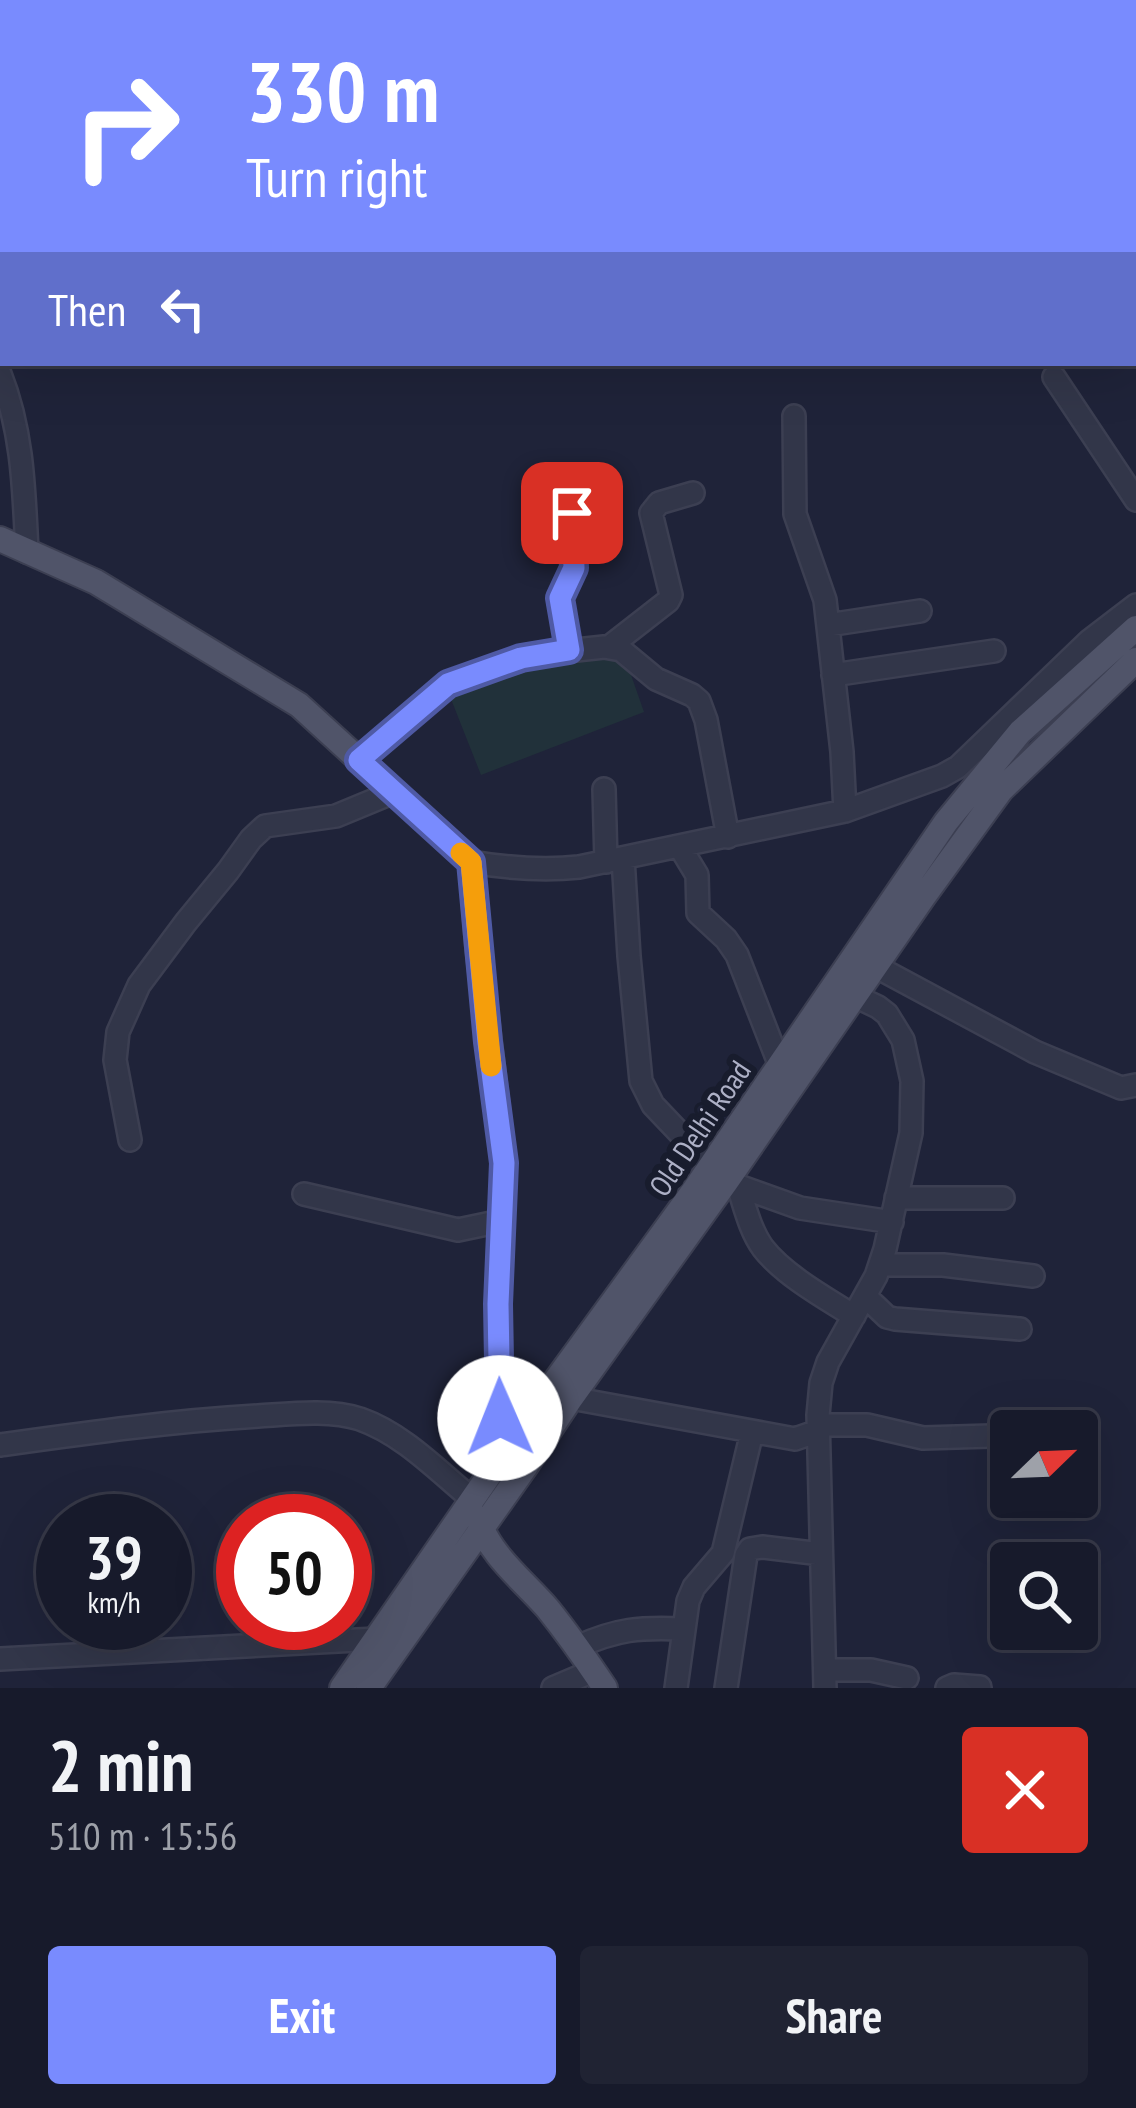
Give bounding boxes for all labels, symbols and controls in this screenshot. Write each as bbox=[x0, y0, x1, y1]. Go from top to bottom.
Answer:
text: 330 m bbox=[246, 36, 439, 145]
icon: right bbox=[48, 48, 204, 204]
text: Turn right bbox=[246, 142, 427, 212]
icon: left bbox=[150, 276, 216, 342]
text: Then bbox=[48, 280, 126, 338]
pin bbox=[521, 462, 623, 564]
icon: arrive bbox=[539, 480, 605, 546]
street label: Old Delhi Road bbox=[639, 1053, 759, 1203]
position arrow bbox=[437, 1355, 563, 1481]
north arrow bbox=[990, 1410, 1098, 1518]
map controls bbox=[990, 1410, 1098, 1650]
speed limit sign: 50 bbox=[216, 1494, 372, 1650]
text: 39 bbox=[85, 1518, 143, 1596]
button: search bbox=[990, 1542, 1098, 1650]
text: km/h bbox=[87, 1582, 141, 1621]
text: 2 min bbox=[48, 1718, 193, 1811]
button: close bbox=[962, 1727, 1088, 1853]
text: 510 m · 15:56 bbox=[48, 1810, 237, 1861]
button: Exit bbox=[48, 1946, 556, 2084]
button: Share bbox=[580, 1946, 1088, 2084]

